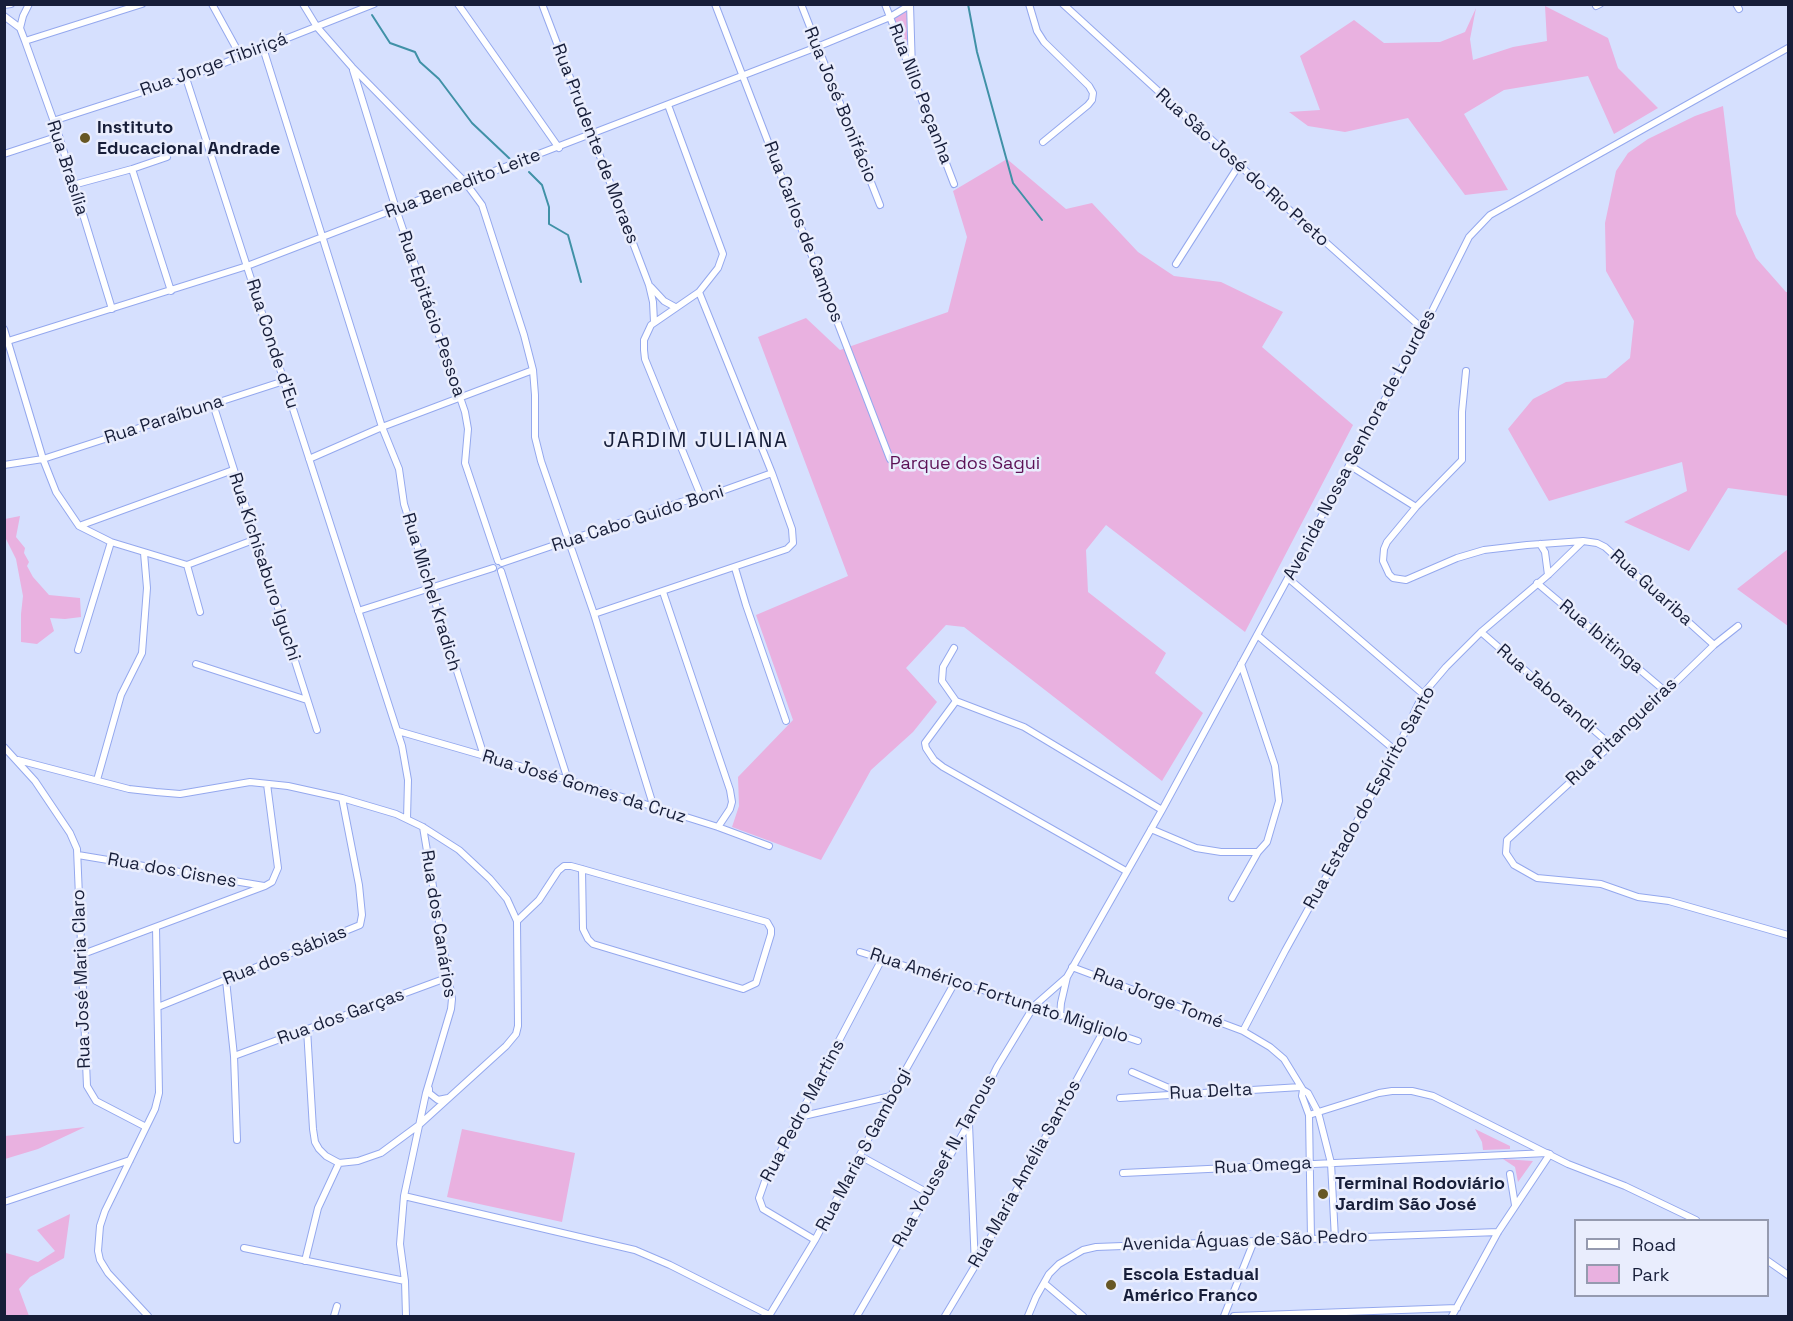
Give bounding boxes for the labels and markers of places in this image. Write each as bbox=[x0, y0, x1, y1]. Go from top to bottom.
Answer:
place label: Instituto Educacional Andrade bbox=[97, 117, 281, 160]
marker: Instituto Educacional Andrade bbox=[78, 131, 92, 145]
place label: Terminal Rodoviário Jardim São José bbox=[1335, 1173, 1505, 1216]
marker: Terminal Rodoviário Jardim São José bbox=[1316, 1187, 1330, 1201]
place label: Escola Estadual Américo Franco bbox=[1123, 1264, 1259, 1306]
marker: Escola Estadual Américo Franco bbox=[1104, 1278, 1118, 1292]

